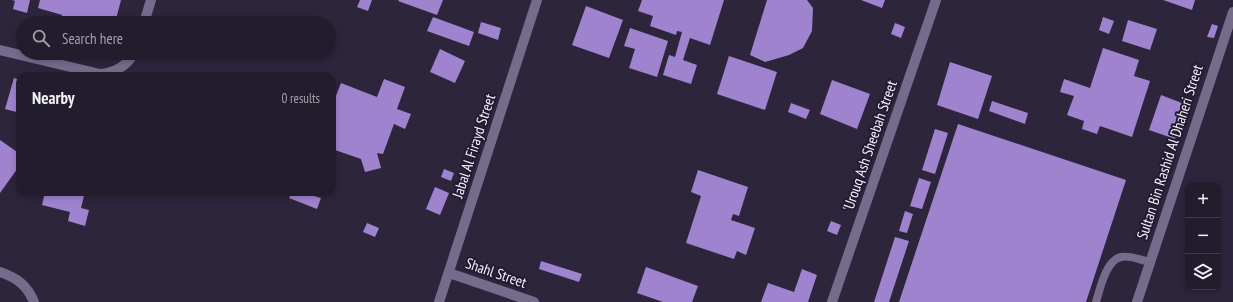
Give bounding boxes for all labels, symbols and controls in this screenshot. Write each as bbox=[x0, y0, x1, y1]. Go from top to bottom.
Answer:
search box bbox=[16, 16, 336, 60]
icon: search bbox=[30, 27, 52, 49]
text: Search here bbox=[62, 29, 123, 48]
street label: Sultan Bin Rashid Al Dhaheri Street bbox=[1132, 62, 1207, 242]
street label: 'Urouq Ash Sheebah Street bbox=[838, 78, 901, 214]
text: Nearby bbox=[32, 87, 75, 109]
text: 0 results bbox=[281, 90, 320, 107]
street label: Jabal Al Firayd Street bbox=[447, 92, 499, 201]
map controls bbox=[1185, 182, 1221, 290]
button: + bbox=[1185, 182, 1221, 218]
button: − bbox=[1185, 218, 1221, 254]
street label: Shahl Street bbox=[463, 253, 529, 292]
button: layers bbox=[1185, 254, 1221, 290]

